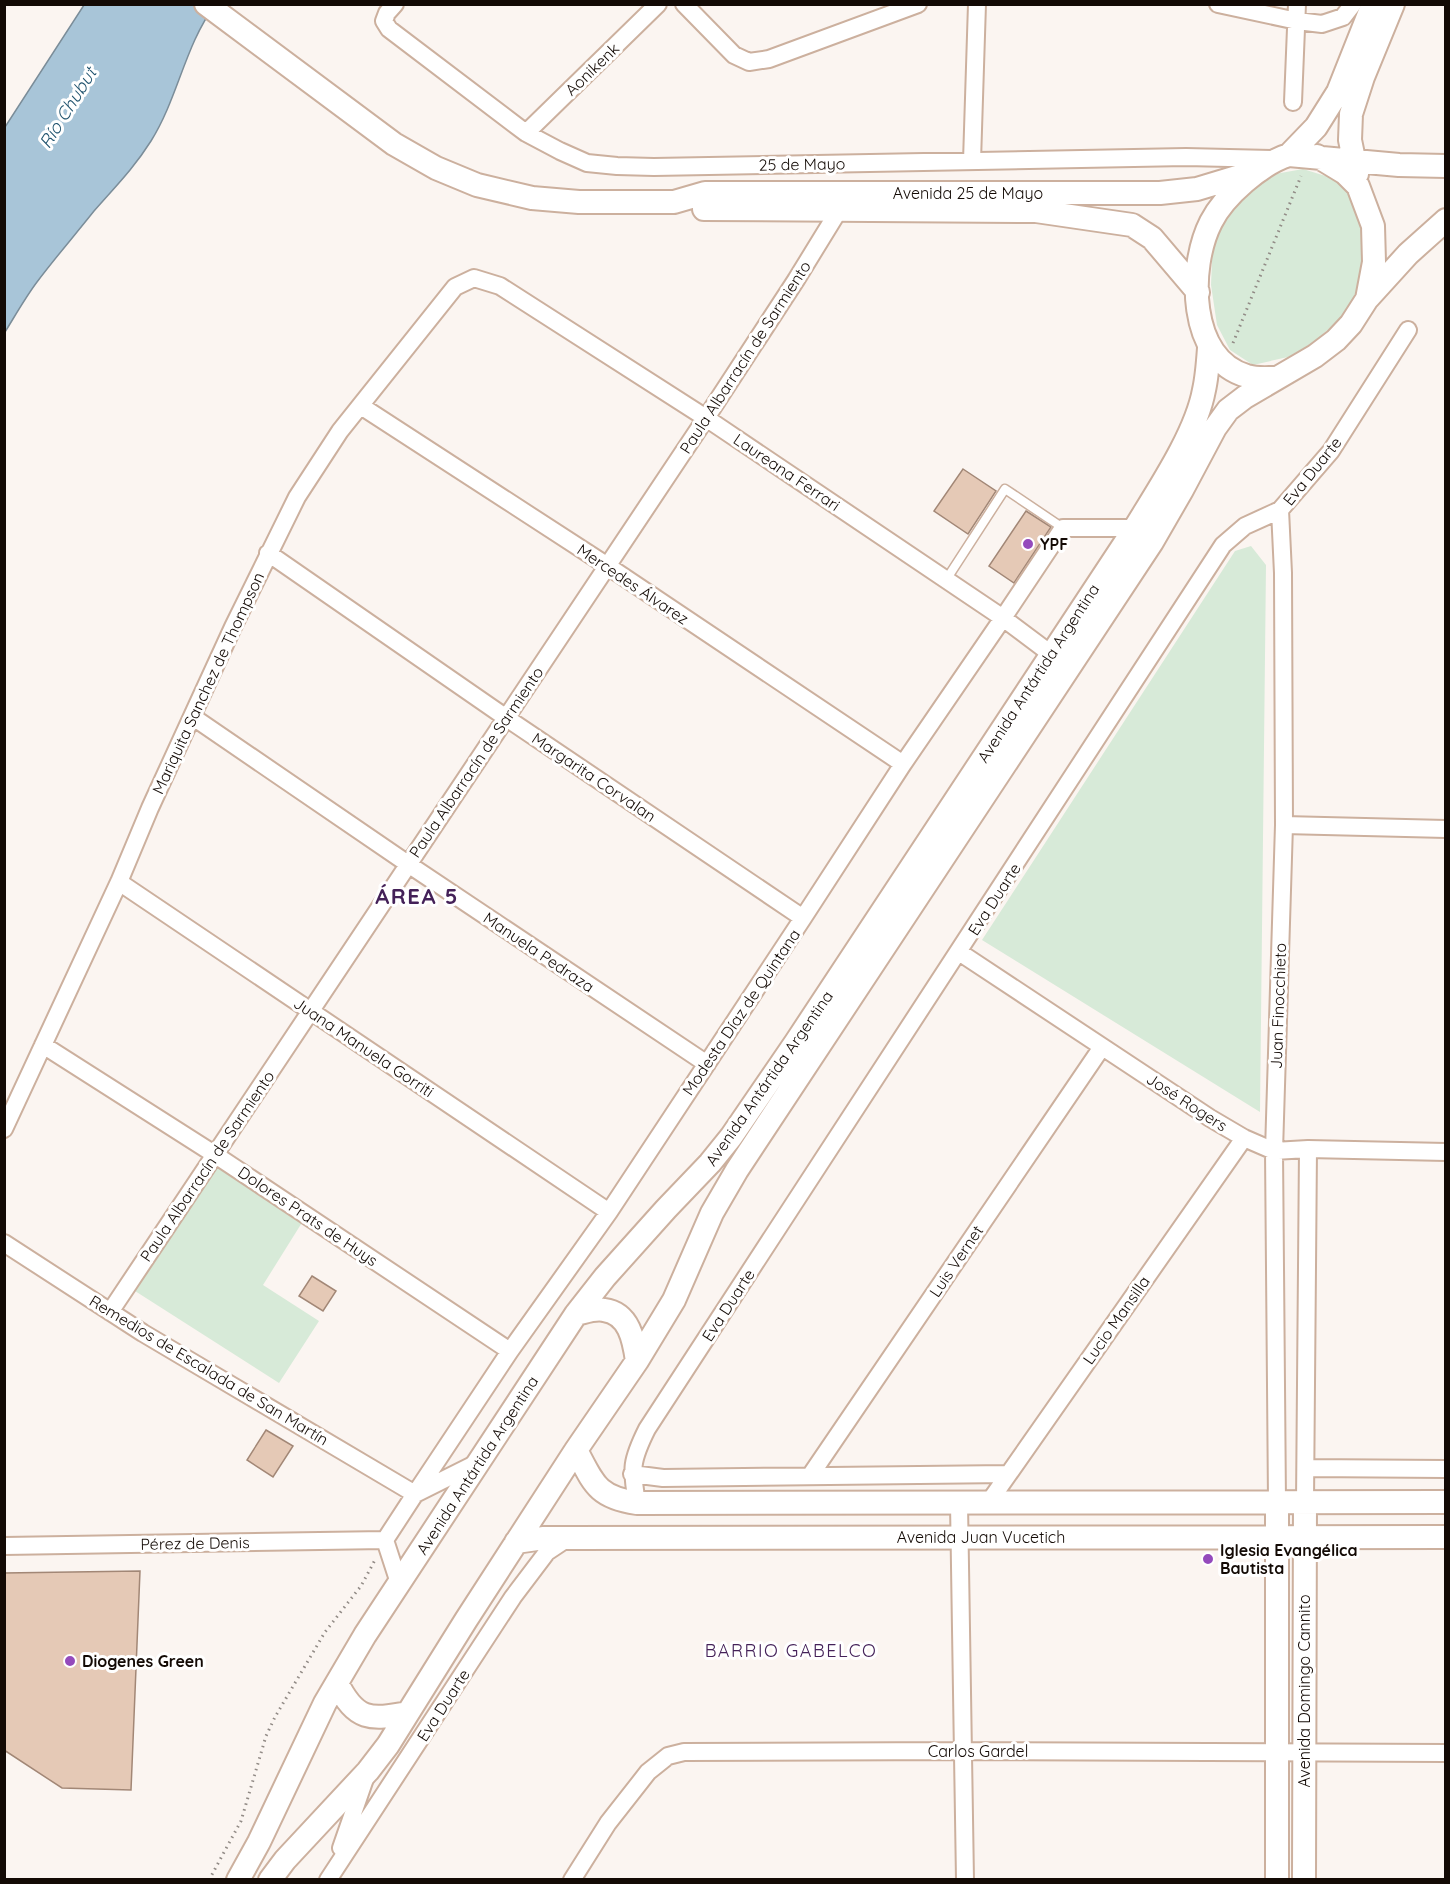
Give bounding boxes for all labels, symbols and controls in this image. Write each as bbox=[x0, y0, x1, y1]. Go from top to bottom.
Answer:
street label: Aonikenk bbox=[561, 38, 623, 100]
water label: Río Chubut bbox=[34, 61, 102, 152]
street label: 25 de Mayo bbox=[759, 153, 845, 175]
street label: Avenida 25 de Mayo bbox=[893, 183, 1043, 203]
street label: Paula Albarracín de Sarmiento bbox=[675, 257, 815, 457]
street label: Laureana Ferrari bbox=[730, 429, 844, 515]
street label: Eva Duarte bbox=[1278, 433, 1346, 509]
place label: YPF bbox=[1040, 534, 1068, 554]
marker: YPF bbox=[1021, 537, 1035, 551]
street label: Mercedes Álvarez bbox=[573, 539, 693, 629]
street label: Mariquita Sanchez de Thompson bbox=[148, 569, 268, 797]
street label: Avenida Antártida Argentina bbox=[973, 580, 1103, 766]
street label: Paula Albarracín de Sarmiento bbox=[405, 663, 547, 861]
street label: Margarita Corvalan bbox=[528, 728, 660, 826]
street label: Eva Duarte bbox=[963, 859, 1025, 939]
district label: ÁREA 5 bbox=[375, 882, 459, 910]
street label: Manuela Pedraza bbox=[480, 908, 598, 996]
street label: Modesta Díaz de Quintana bbox=[678, 925, 804, 1099]
street label: Juan Finocchieto bbox=[1266, 943, 1290, 1069]
street label: Avenida Antártida Argentina bbox=[701, 987, 837, 1169]
street label: Juana Manuela Gorriti bbox=[290, 993, 438, 1101]
street label: Paula Albarracín de Sarmiento bbox=[136, 1067, 278, 1265]
street label: José Rogers bbox=[1143, 1068, 1231, 1136]
street label: Dolores Prats de Huys bbox=[234, 1162, 382, 1270]
street label: Luis Vernet bbox=[925, 1221, 987, 1301]
street label: Eva Duarte bbox=[697, 1265, 759, 1345]
street label: Lucio Mansilla bbox=[1078, 1272, 1154, 1368]
street label: Remedios de Escalada de San Martín bbox=[86, 1291, 332, 1449]
street label: Avenida Antártida Argentina bbox=[412, 1372, 542, 1558]
street label: Avenida Juan Vucetich bbox=[897, 1527, 1065, 1547]
street label: Pérez de Denis bbox=[140, 1532, 250, 1554]
place label: Iglesia Evangélica Bautista bbox=[1220, 1540, 1357, 1578]
marker: Iglesia Evangélica Bautista bbox=[1201, 1552, 1215, 1566]
street label: Avenida Domingo Cannito bbox=[1294, 1594, 1314, 1788]
district label: BARRIO GABELCO bbox=[705, 1639, 877, 1662]
place label: Diogenes Green bbox=[82, 1651, 204, 1671]
marker: Diogenes Green bbox=[63, 1654, 77, 1668]
street label: Eva Duarte bbox=[412, 1665, 474, 1745]
street label: Carlos Gardel bbox=[928, 1741, 1028, 1761]

